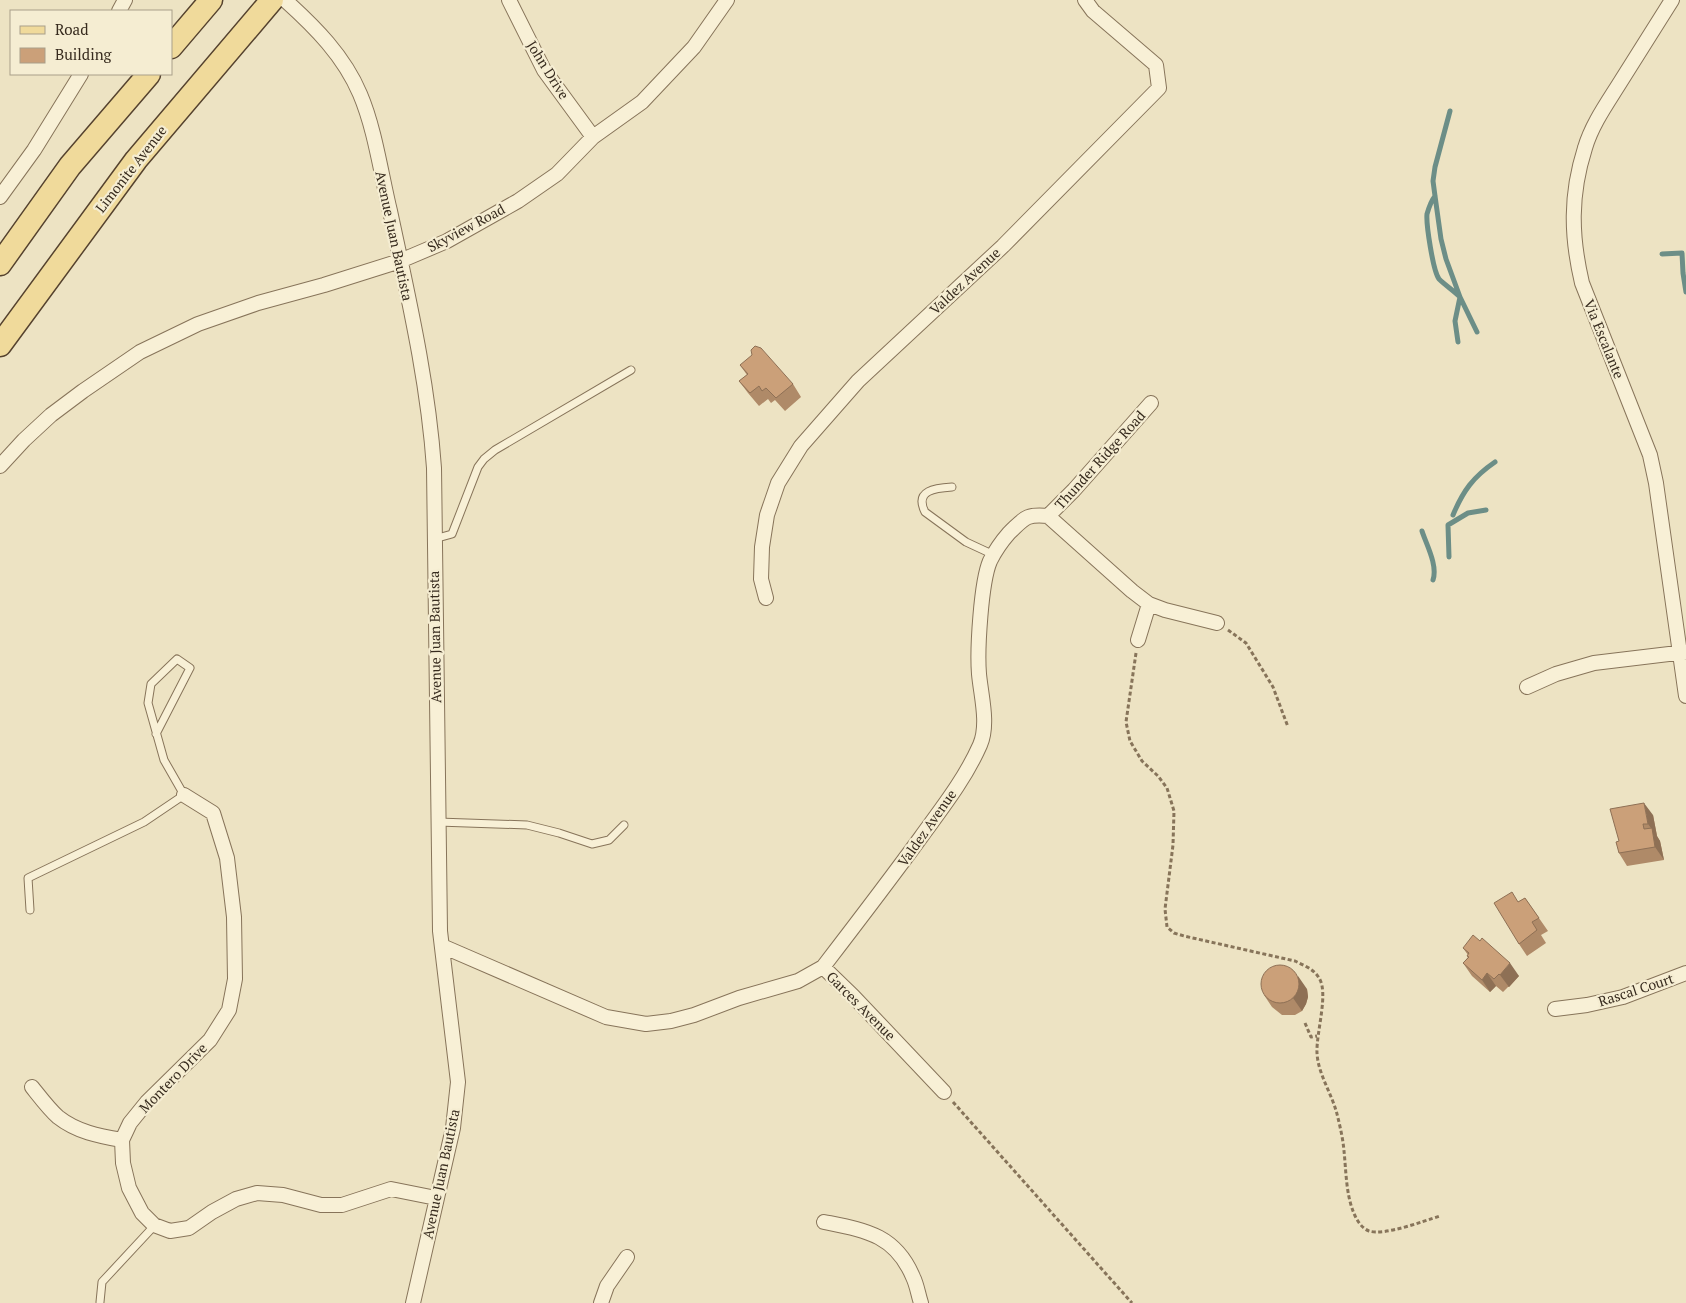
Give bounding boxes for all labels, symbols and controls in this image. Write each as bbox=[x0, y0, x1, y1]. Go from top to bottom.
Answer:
legend bbox=[10, 10, 172, 75]
text: Road bbox=[55, 19, 88, 39]
street label: John Drive bbox=[523, 37, 574, 103]
text: Building bbox=[55, 44, 113, 64]
street label: Limonite Avenue bbox=[91, 121, 171, 216]
street label: Avenue Juan Bautista bbox=[371, 169, 418, 303]
street label: Skyview Road bbox=[424, 199, 508, 256]
street label: Valdez Avenue bbox=[925, 243, 1004, 318]
street label: Via Escalante bbox=[1580, 296, 1629, 381]
street label: Thunder Ridge Road bbox=[1050, 406, 1149, 513]
street label: Avenue Juan Bautista bbox=[424, 571, 445, 703]
street label: Valdez Avenue bbox=[893, 785, 960, 870]
street label: Garces Avenue bbox=[823, 967, 900, 1044]
street label: Rascal Court bbox=[1596, 968, 1677, 1011]
street label: Montero Drive bbox=[134, 1039, 211, 1117]
street label: Avenue Juan Bautista bbox=[417, 1107, 464, 1241]

